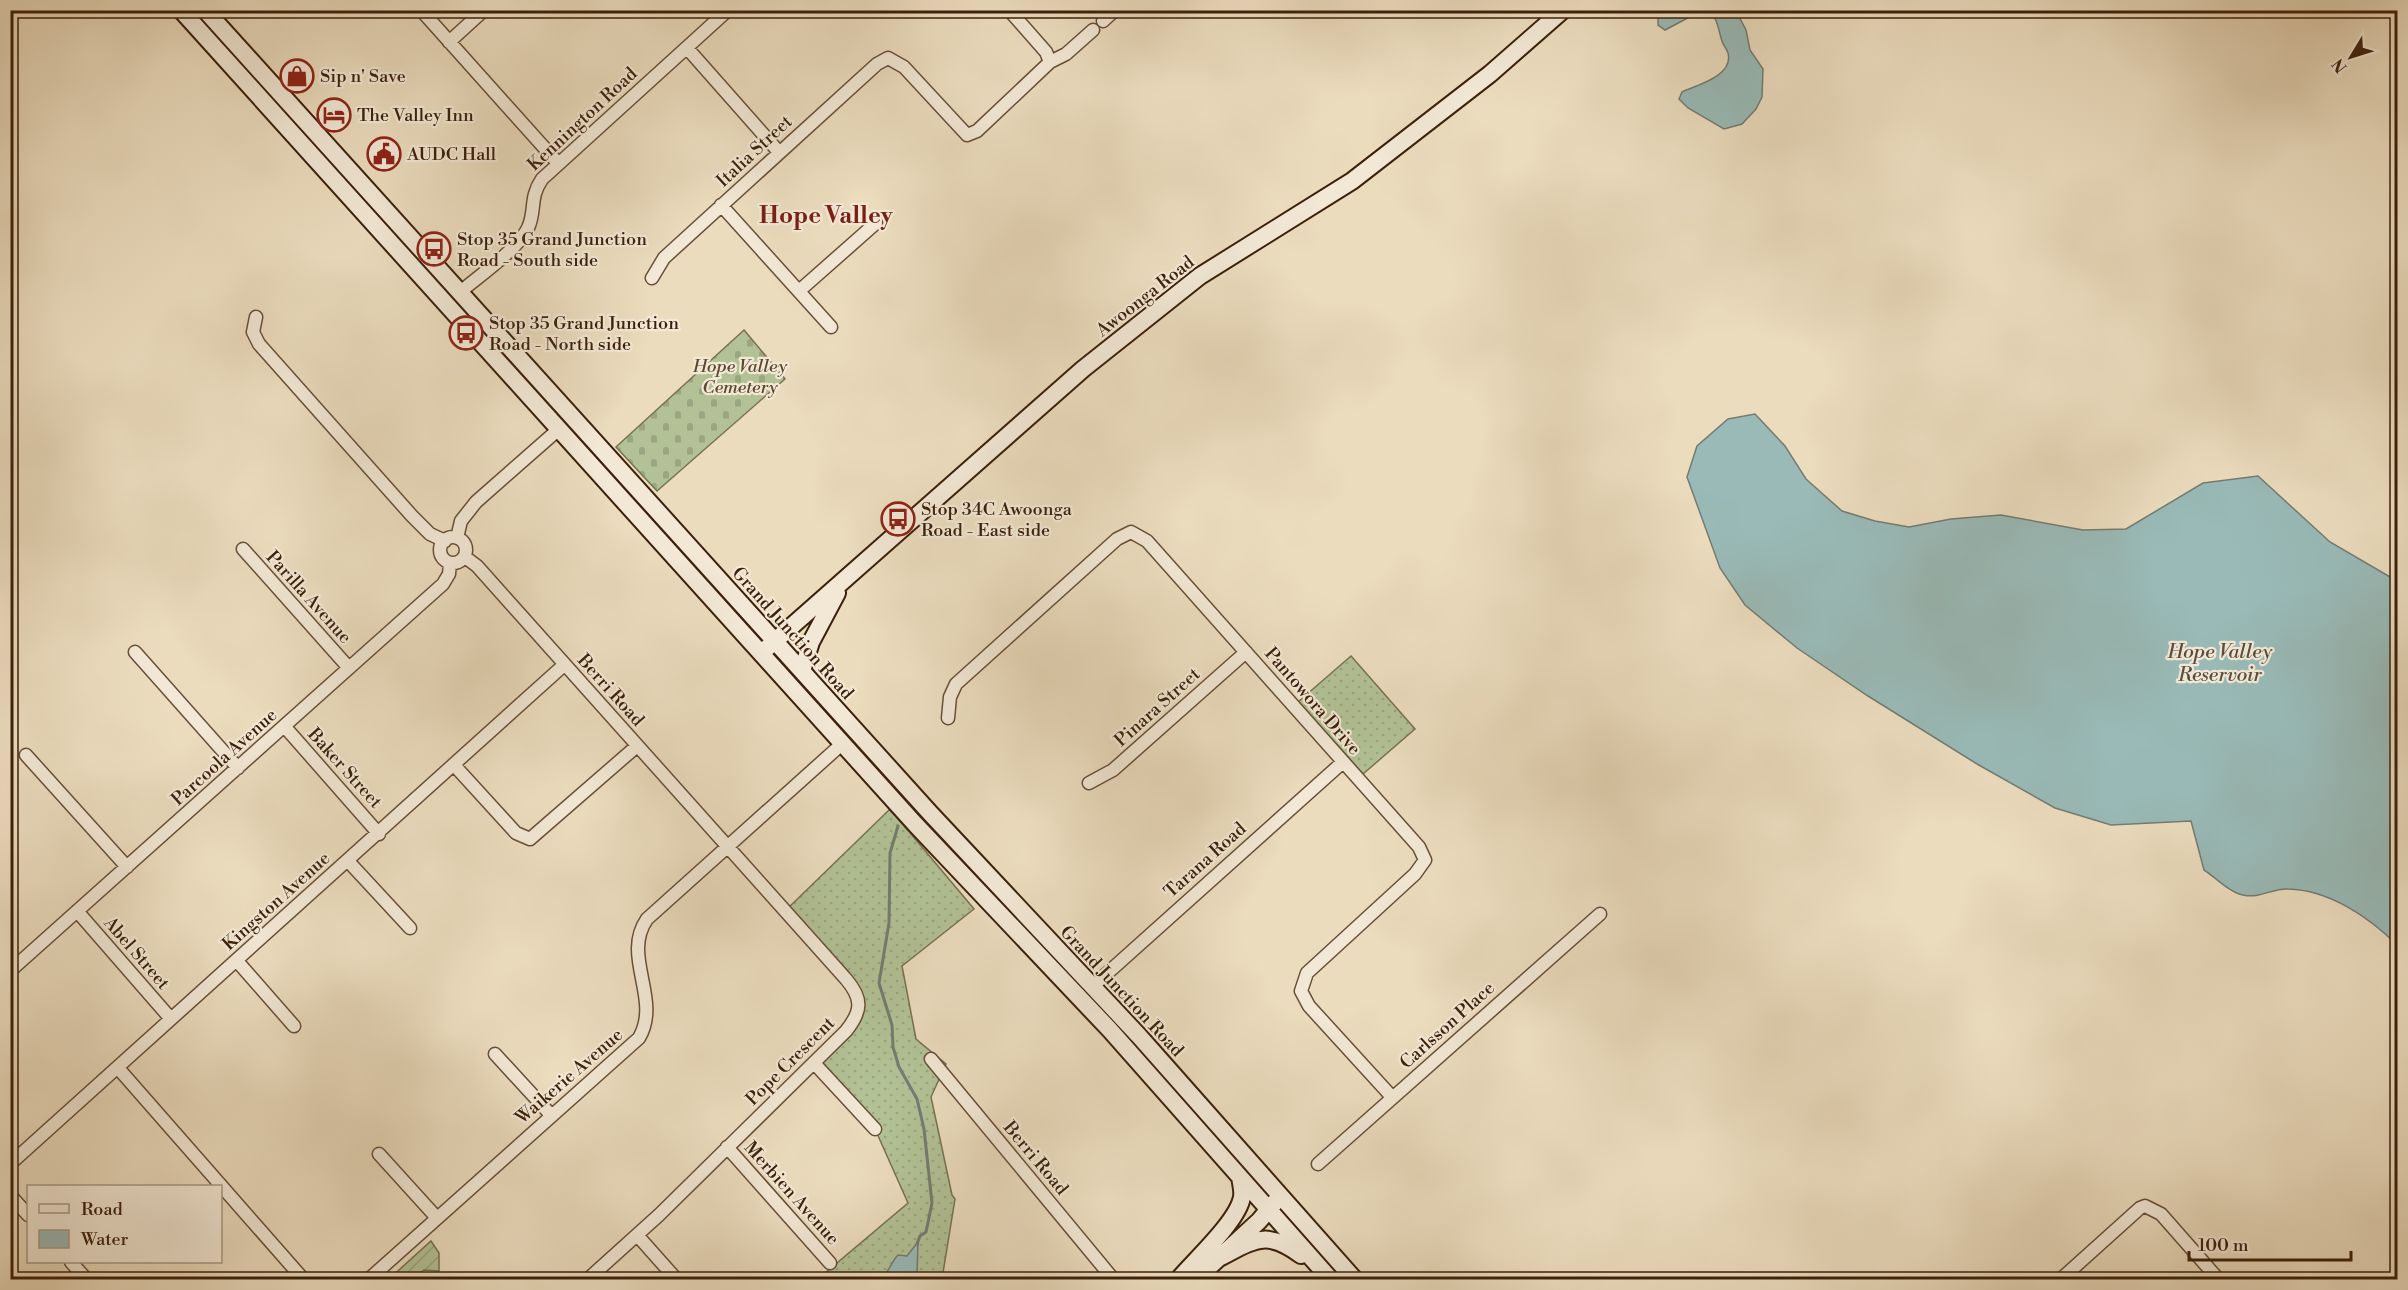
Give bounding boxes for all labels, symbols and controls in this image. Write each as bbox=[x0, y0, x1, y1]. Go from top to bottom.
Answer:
north arrow bbox=[2321, 27, 2381, 87]
text: N bbox=[2328, 54, 2352, 77]
shop icon: Sip n' Save bbox=[279, 58, 315, 94]
street label: Kennington Road bbox=[523, 62, 643, 176]
place label: Sip n' Save bbox=[320, 65, 406, 88]
hotel icon: The Valley Inn bbox=[316, 97, 352, 133]
place label: The Valley Inn bbox=[357, 104, 474, 127]
street label: Italia Street bbox=[712, 110, 798, 192]
public building icon: AUDC Hall bbox=[366, 136, 402, 172]
place label: AUDC Hall bbox=[406, 143, 497, 166]
district label: Hope Valley bbox=[759, 201, 894, 231]
place label: Stop 35 Grand Junction Road - South side bbox=[457, 228, 647, 272]
bus stop icon: Stop 35 Grand Junction Road - South side bbox=[416, 231, 452, 267]
street label: Awoonga Road bbox=[1091, 250, 1200, 343]
place label: Stop 35 Grand Junction Road - North side bbox=[489, 312, 679, 356]
bus stop icon: Stop 35 Grand Junction Road - North side bbox=[448, 315, 484, 351]
park label: Hope Valley Cemetery bbox=[692, 355, 788, 399]
place label: Stop 34C Awoonga Road - East side bbox=[921, 498, 1073, 542]
bus stop icon: Stop 34C Awoonga Road - East side bbox=[880, 501, 916, 537]
street label: Parilla Avenue bbox=[261, 546, 356, 649]
street label: Grand Junction Road bbox=[727, 562, 859, 705]
water label: Hope Valley Reservoir bbox=[2167, 640, 2273, 688]
street label: Pantowora Drive bbox=[1259, 643, 1366, 760]
street label: Berri Road bbox=[572, 649, 650, 732]
street label: Pinara Street bbox=[1110, 662, 1205, 752]
street label: Parcoola Avenue bbox=[167, 704, 282, 811]
street label: Baker Street bbox=[302, 723, 387, 814]
street label: Tarana Road bbox=[1159, 817, 1252, 903]
street label: Kingston Avenue bbox=[218, 847, 335, 956]
street label: Abel Street bbox=[98, 911, 175, 995]
street label: Grand Junction Road bbox=[1055, 921, 1189, 1062]
street label: Carlsson Place bbox=[1395, 977, 1499, 1074]
street label: Pope Crescent bbox=[741, 1012, 840, 1111]
street label: Waikerie Avenue bbox=[510, 1023, 628, 1130]
street label: Berri Road bbox=[997, 1116, 1074, 1201]
street label: Merbien Avenue bbox=[739, 1137, 844, 1250]
legend bbox=[27, 1185, 222, 1263]
text: Road bbox=[81, 1198, 124, 1221]
scale bar bbox=[2189, 1224, 2351, 1262]
text: Water bbox=[80, 1228, 129, 1251]
text: 100 m bbox=[2198, 1234, 2249, 1257]

